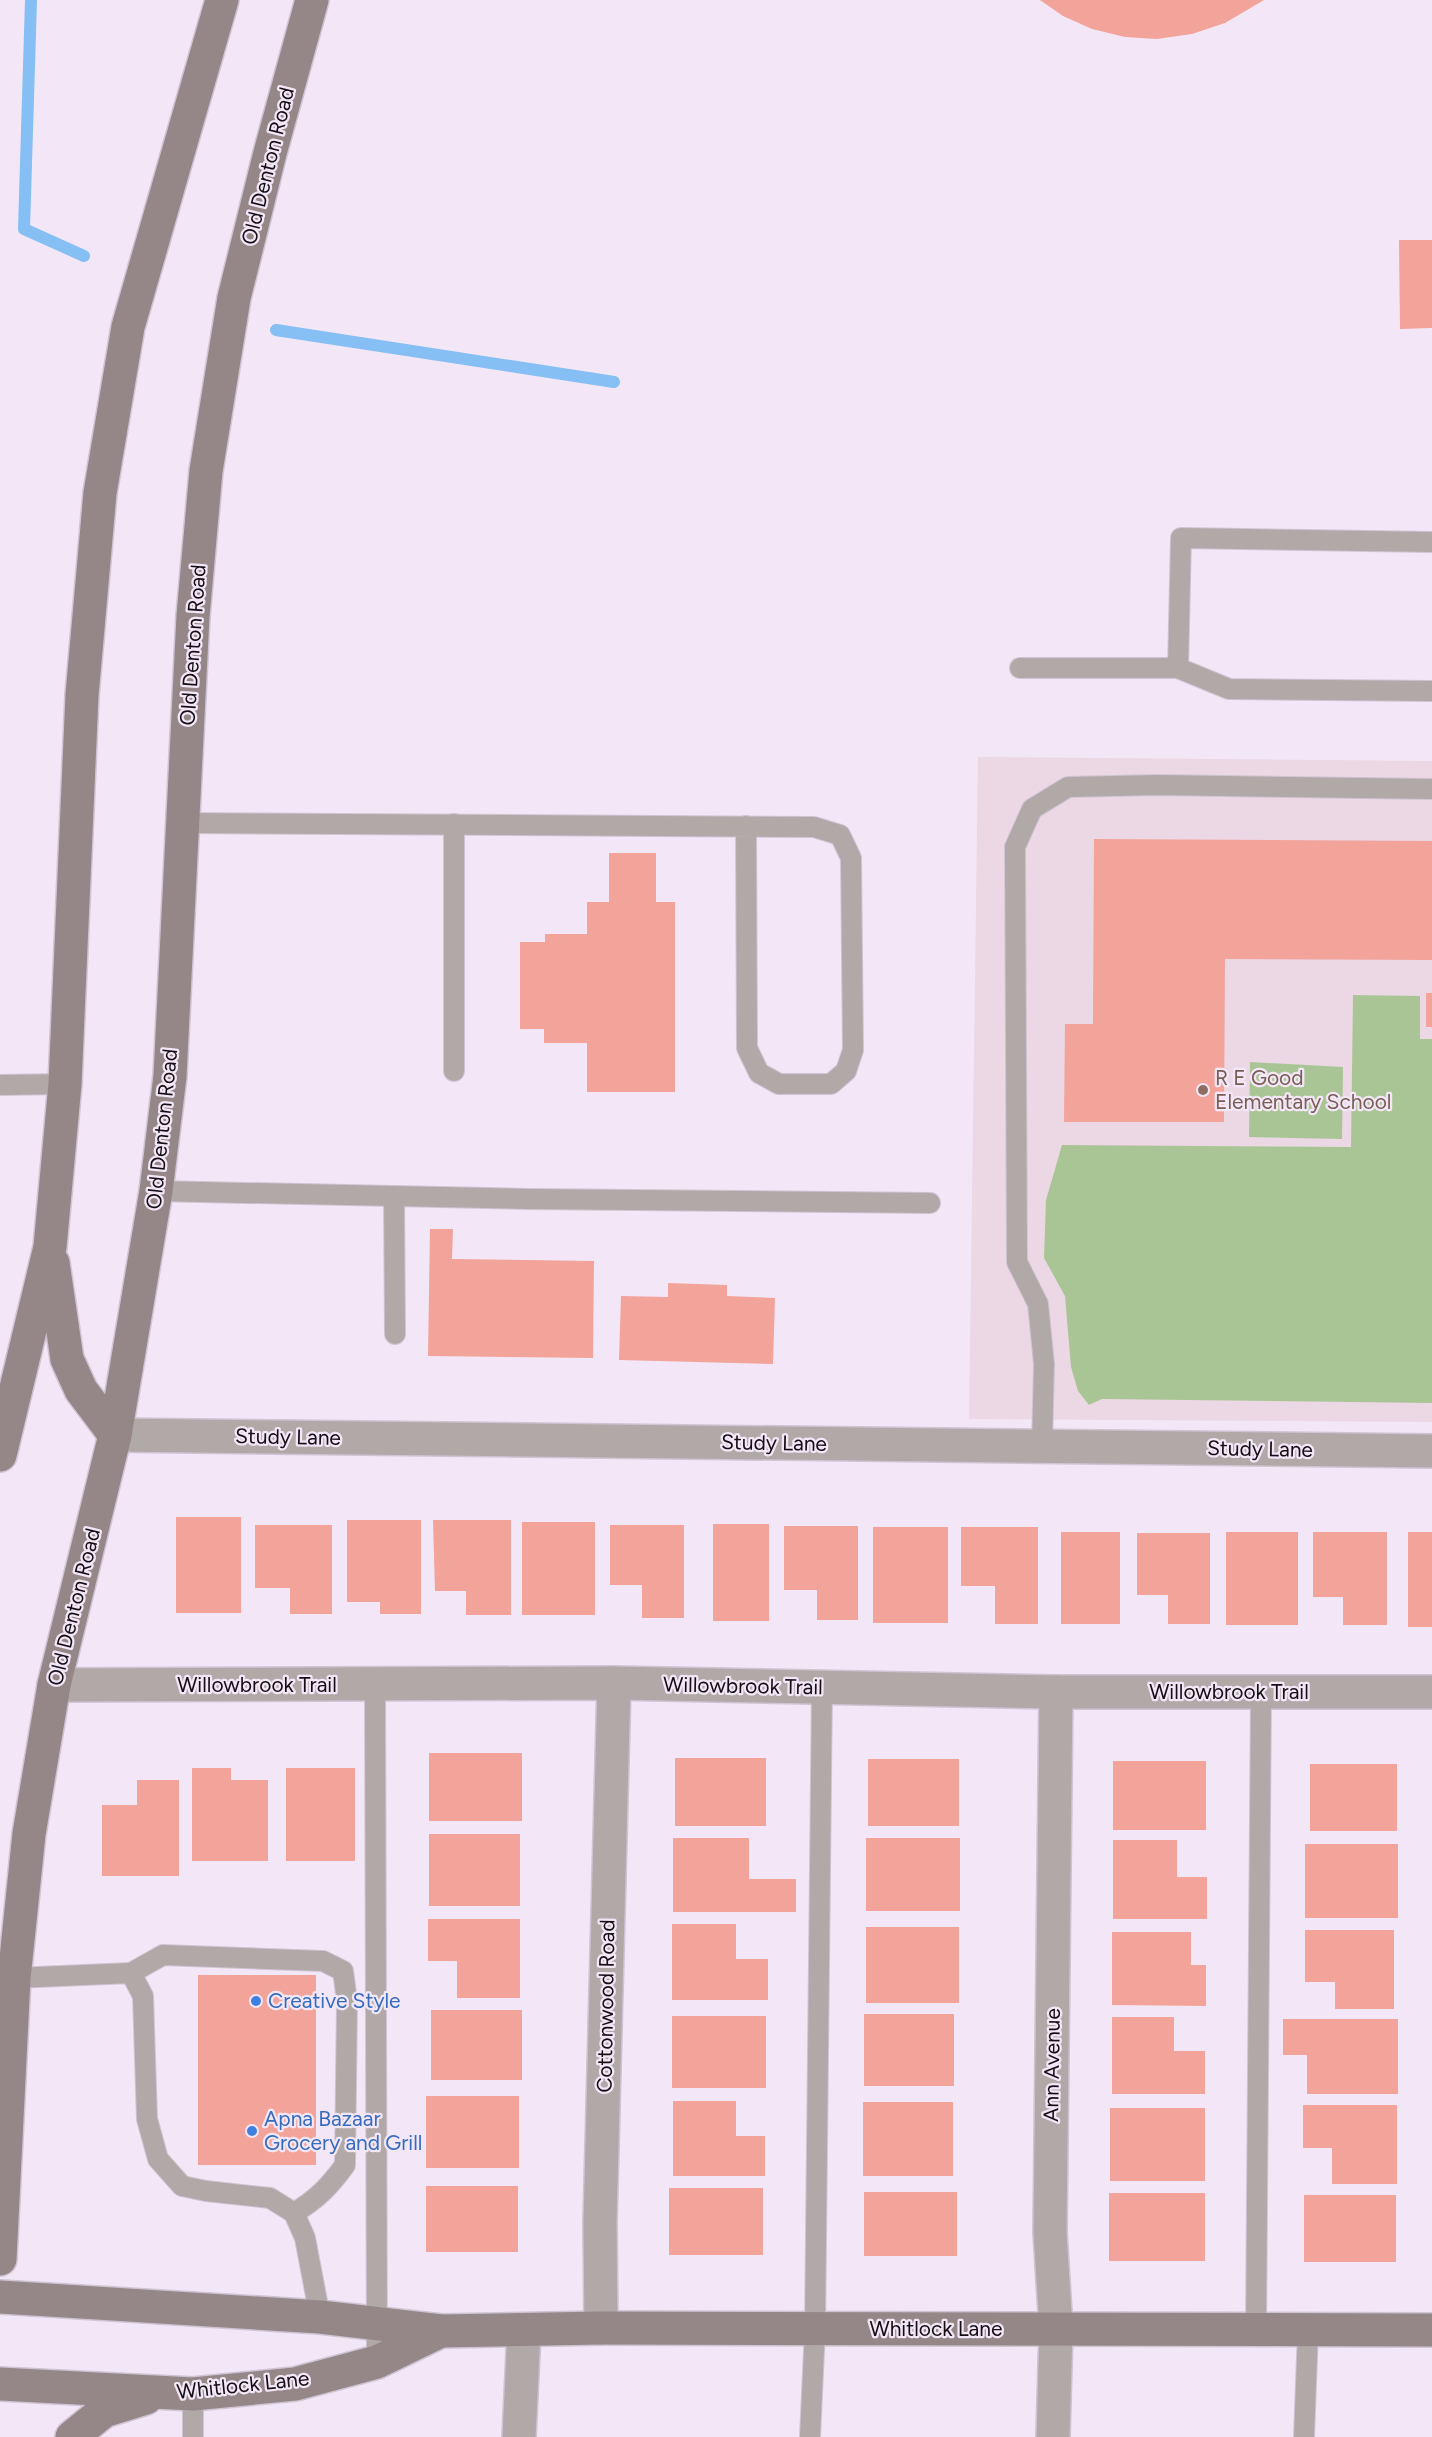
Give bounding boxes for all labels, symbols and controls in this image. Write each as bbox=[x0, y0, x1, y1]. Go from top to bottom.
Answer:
street label: Old Denton Road bbox=[236, 85, 299, 247]
street label: Old Denton Road bbox=[174, 564, 211, 726]
street label: Old Denton Road bbox=[141, 1047, 182, 1210]
place label: R E Good Elementary School bbox=[1215, 1065, 1391, 1114]
marker: R E Good Elementary School bbox=[1196, 1083, 1210, 1097]
street label: Study Lane bbox=[235, 1423, 341, 1450]
street label: Study Lane bbox=[721, 1429, 827, 1456]
street label: Study Lane bbox=[1207, 1435, 1313, 1462]
street label: Old Denton Road bbox=[42, 1526, 105, 1688]
street label: Willowbrook Trail bbox=[177, 1672, 337, 1697]
street label: Willowbrook Trail bbox=[663, 1672, 823, 1699]
street label: Willowbrook Trail bbox=[1149, 1679, 1309, 1704]
street label: Cottonwood Road bbox=[591, 1919, 620, 2093]
place label: Creative Style bbox=[268, 1988, 401, 2013]
marker: Creative Style bbox=[249, 1994, 263, 2008]
street label: Ann Avenue bbox=[1038, 2008, 1065, 2122]
place label: Apna Bazaar Grocery and Grill bbox=[264, 2106, 423, 2155]
marker: Apna Bazaar Grocery and Grill bbox=[245, 2124, 259, 2138]
street label: Whitlock Lane bbox=[869, 2316, 1003, 2341]
street label: Whitlock Lane bbox=[175, 2365, 310, 2404]

